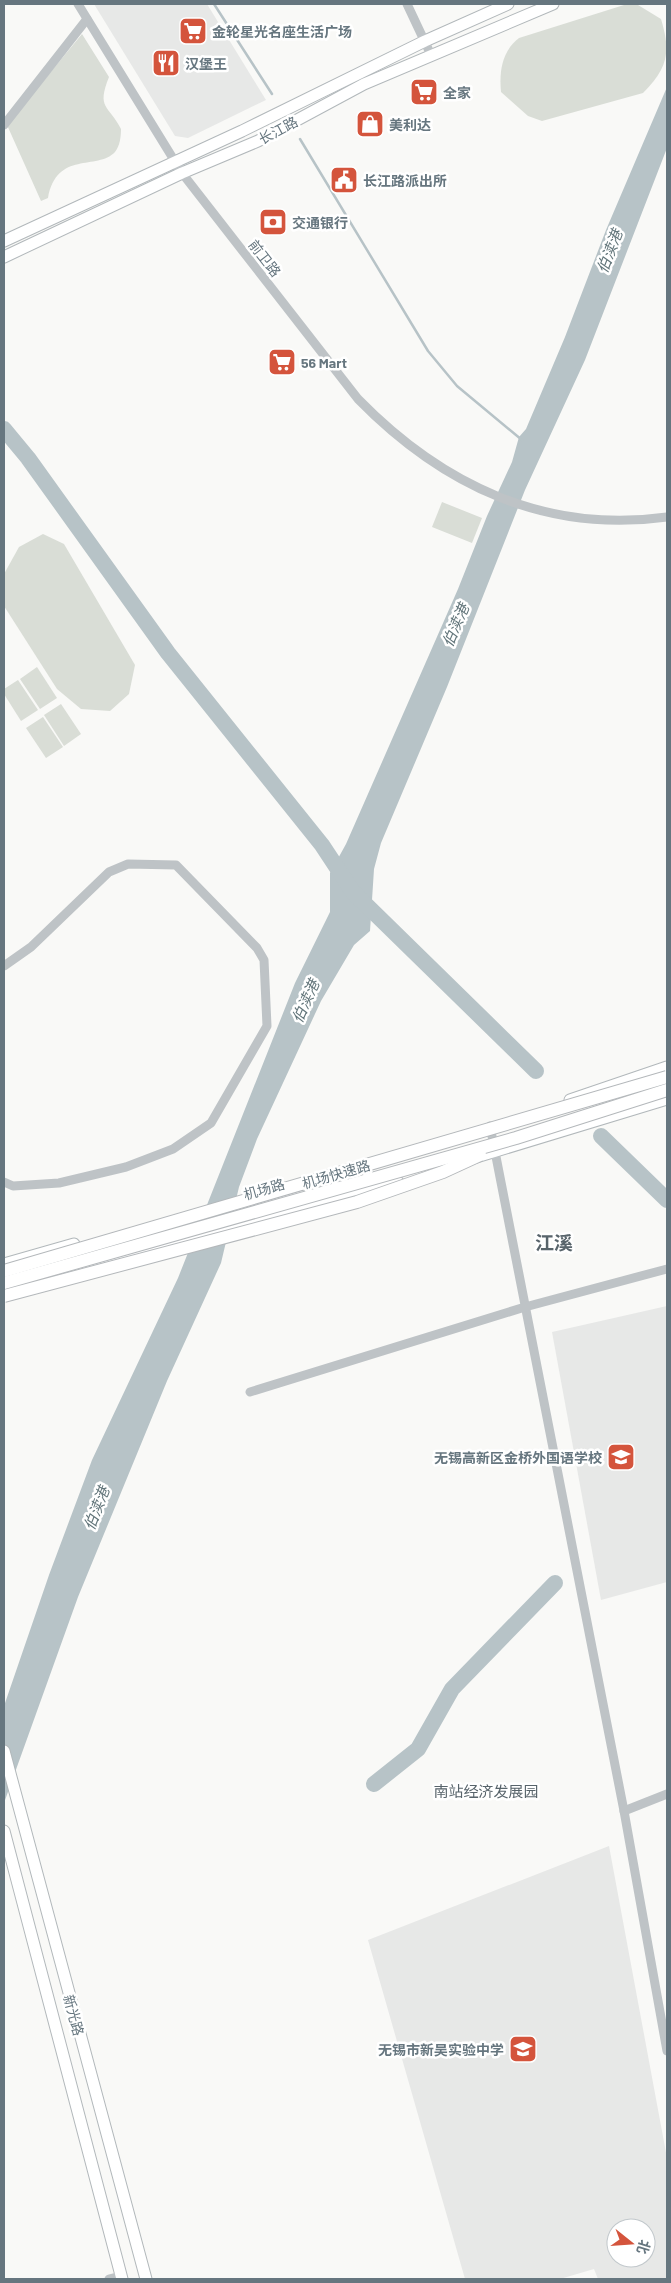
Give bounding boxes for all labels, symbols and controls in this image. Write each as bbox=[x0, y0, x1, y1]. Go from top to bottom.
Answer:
supermarket icon: 金轮星光名座生活广场 bbox=[178, 16, 208, 46]
place label: 金轮星光名座生活广场 bbox=[212, 23, 352, 40]
restaurant icon: 汉堡王 bbox=[151, 48, 181, 78]
place label: 汉堡王 bbox=[185, 55, 227, 72]
supermarket icon: 全家 bbox=[409, 77, 439, 107]
place label: 全家 bbox=[443, 84, 471, 101]
shop icon: 美利达 bbox=[355, 109, 385, 139]
street label: 长江路 bbox=[255, 113, 301, 147]
place label: 美利达 bbox=[389, 116, 431, 133]
public building icon: 长江路派出所 bbox=[329, 165, 359, 195]
place label: 长江路派出所 bbox=[363, 172, 447, 189]
bank icon: 交通银行 bbox=[258, 207, 288, 237]
place label: 交通银行 bbox=[292, 214, 348, 231]
water label: 伯渎港 bbox=[593, 225, 626, 275]
street label: 前卫路 bbox=[245, 236, 285, 280]
supermarket icon: 56 Mart bbox=[267, 347, 297, 377]
place label: 56 Mart bbox=[301, 354, 347, 371]
water label: 伯渎港 bbox=[438, 599, 473, 649]
water label: 伯渎港 bbox=[288, 975, 323, 1025]
street label: 机场快速路 bbox=[300, 1156, 372, 1192]
street label: 机场路 bbox=[241, 1175, 287, 1203]
district label: 江溪 bbox=[535, 1231, 573, 1254]
school or university icon: 无锡高新区金桥外国语学校 bbox=[606, 1442, 636, 1472]
place label: 无锡高新区金桥外国语学校 bbox=[434, 1449, 602, 1466]
water label: 伯渎港 bbox=[80, 1482, 113, 1532]
district label: 南站经济发展园 bbox=[433, 1782, 539, 1800]
street label: 新光路 bbox=[60, 1993, 88, 2037]
school or university icon: 无锡市新吴实验中学 bbox=[508, 2034, 538, 2064]
place label: 无锡市新吴实验中学 bbox=[378, 2041, 504, 2058]
north arrow bbox=[606, 2218, 656, 2268]
text: 北 bbox=[634, 2238, 654, 2256]

